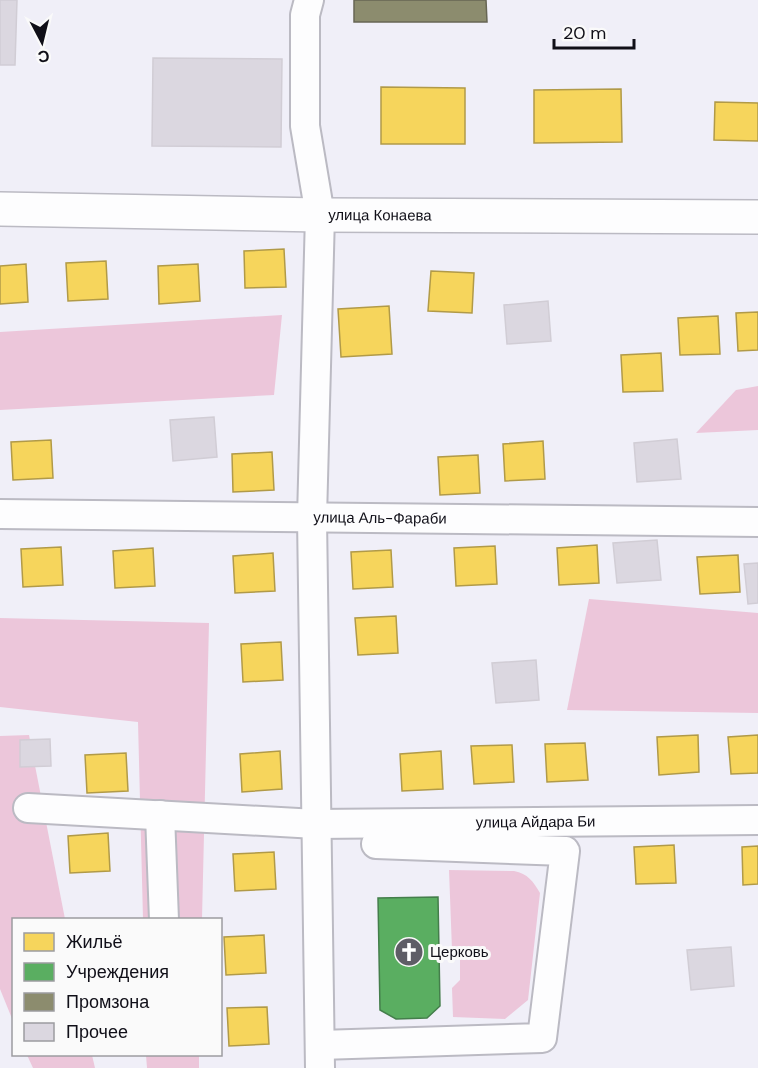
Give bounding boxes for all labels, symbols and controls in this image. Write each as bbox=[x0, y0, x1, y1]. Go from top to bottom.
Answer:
north arrow bbox=[12, 12, 72, 72]
scale bar bbox=[554, 12, 634, 50]
text: 20 m bbox=[563, 21, 606, 45]
text: С bbox=[36, 45, 51, 68]
street label: улица Конаева bbox=[328, 205, 432, 226]
street label: улица Аль-Фараби bbox=[313, 507, 447, 529]
street label: улица Айдара Би bbox=[476, 811, 595, 833]
legend bbox=[12, 918, 222, 1056]
text: Жильё bbox=[66, 930, 123, 954]
church icon: Церковь bbox=[393, 936, 425, 968]
place label: Церковь bbox=[430, 942, 489, 962]
text: Учреждения bbox=[66, 960, 169, 984]
text: Промзона bbox=[66, 990, 150, 1014]
text: Прочее bbox=[66, 1020, 128, 1044]

